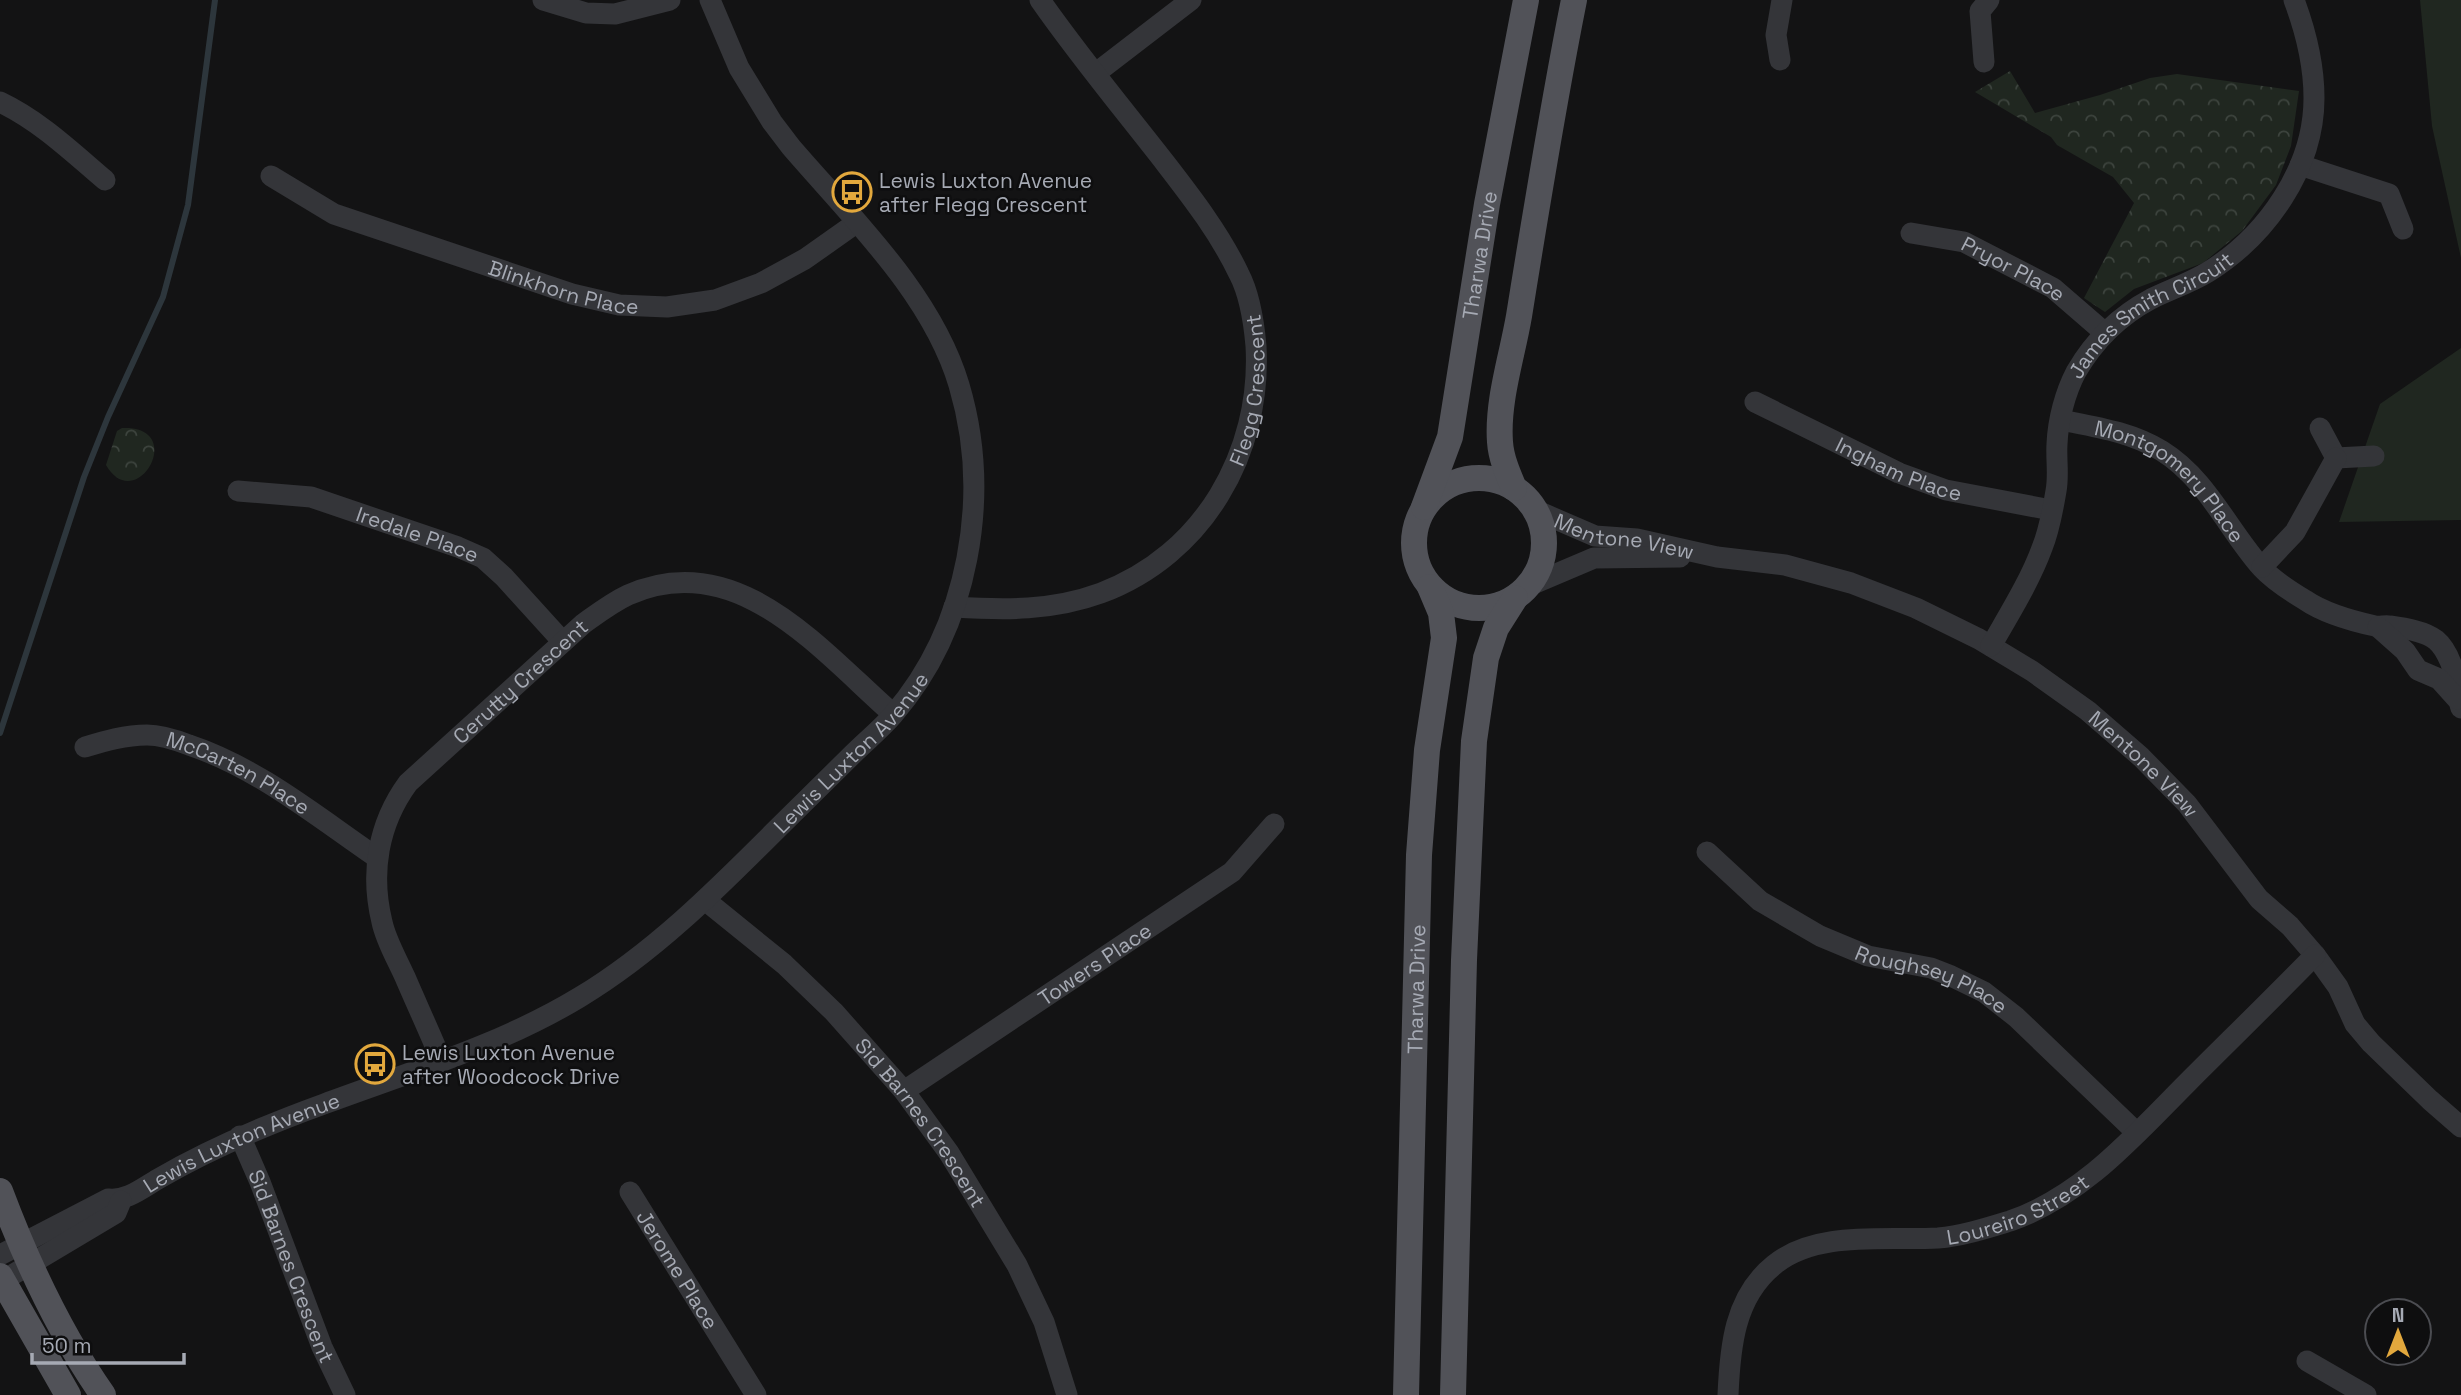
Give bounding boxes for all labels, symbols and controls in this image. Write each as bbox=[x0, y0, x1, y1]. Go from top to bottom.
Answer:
place label: Lewis Luxton Avenue after Flegg Crescent bbox=[879, 167, 1092, 218]
bus stop icon: Lewis Luxton Avenue after Flegg Crescent bbox=[831, 171, 873, 213]
street label: Tharwa Drive bbox=[1455, 188, 1503, 321]
street label: Pryor Place bbox=[1957, 230, 2072, 307]
street label: James Smith Circuit bbox=[2062, 246, 2238, 383]
street label: Blinkhorn Place bbox=[485, 253, 639, 319]
street label: Flegg Crescent bbox=[1223, 313, 1270, 470]
street label: Montgomery Place bbox=[2092, 414, 2251, 548]
street label: Ingham Place bbox=[1831, 430, 1964, 506]
street label: Iredale Place bbox=[353, 500, 483, 568]
street label: Mentone View bbox=[1550, 507, 1697, 565]
street label: Cerutty Crescent bbox=[447, 613, 593, 749]
street label: Lewis Luxton Avenue bbox=[767, 667, 934, 839]
street label: Mentone View bbox=[2083, 704, 2205, 822]
street label: McCarten Place bbox=[163, 725, 316, 820]
street label: Towers Place bbox=[1033, 916, 1156, 1011]
street label: Tharwa Drive bbox=[1401, 924, 1431, 1054]
street label: Roughsey Place bbox=[1851, 939, 2014, 1019]
street label: Sid Barnes Crescent bbox=[850, 1032, 992, 1212]
place label: Lewis Luxton Avenue after Woodcock Drive bbox=[402, 1039, 620, 1090]
bus stop icon: Lewis Luxton Avenue after Woodcock Drive bbox=[354, 1043, 396, 1085]
street label: Lewis Luxton Avenue bbox=[138, 1086, 343, 1199]
street label: Sid Barnes Crescent bbox=[243, 1165, 341, 1367]
street label: Loureiro Street bbox=[1944, 1168, 2094, 1250]
street label: Jerome Place bbox=[631, 1205, 725, 1334]
north arrow bbox=[2363, 1297, 2433, 1367]
text: N bbox=[2392, 1303, 2404, 1328]
scale bar bbox=[32, 1322, 184, 1366]
text: 50 m bbox=[42, 1332, 92, 1359]

